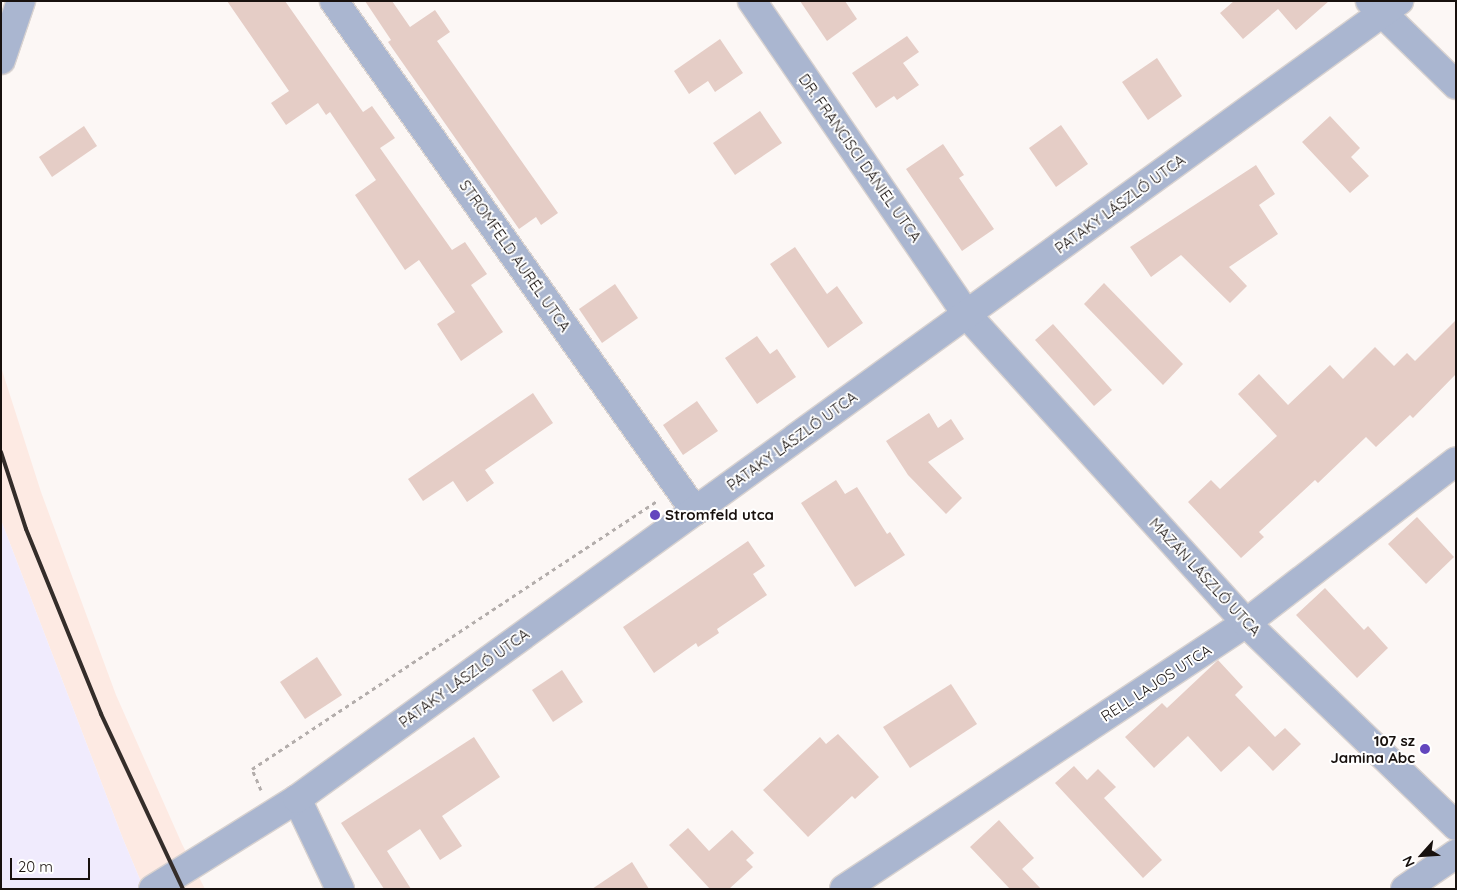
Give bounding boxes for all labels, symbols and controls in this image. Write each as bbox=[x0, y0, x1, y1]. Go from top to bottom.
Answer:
street label: DR. FRANCISCI DÁNIEL UTCA bbox=[795, 70, 925, 246]
street label: PATAKY LÁSZLÓ UTCA bbox=[1051, 151, 1189, 257]
street label: STROMFELD AURÉL UTCA bbox=[456, 177, 574, 335]
street label: PATAKY LÁSZLÓ UTCA bbox=[723, 388, 861, 494]
place label: Stromfeld utca bbox=[665, 506, 774, 524]
marker: Stromfeld utca bbox=[649, 509, 661, 521]
street label: MAZÁN LÁSZLÓ UTCA bbox=[1146, 514, 1264, 640]
street label: PATAKY LÁSZLÓ UTCA bbox=[395, 625, 533, 731]
street label: RELL LAJOS UTCA bbox=[1097, 641, 1215, 725]
place label: 107 sz Jamina Abc bbox=[1331, 731, 1415, 766]
marker: 107 sz Jamina Abc bbox=[1419, 743, 1431, 755]
north arrow bbox=[1397, 830, 1447, 880]
scale bar bbox=[12, 848, 92, 880]
text: N bbox=[1398, 853, 1419, 870]
text: 20 m bbox=[18, 857, 53, 876]

